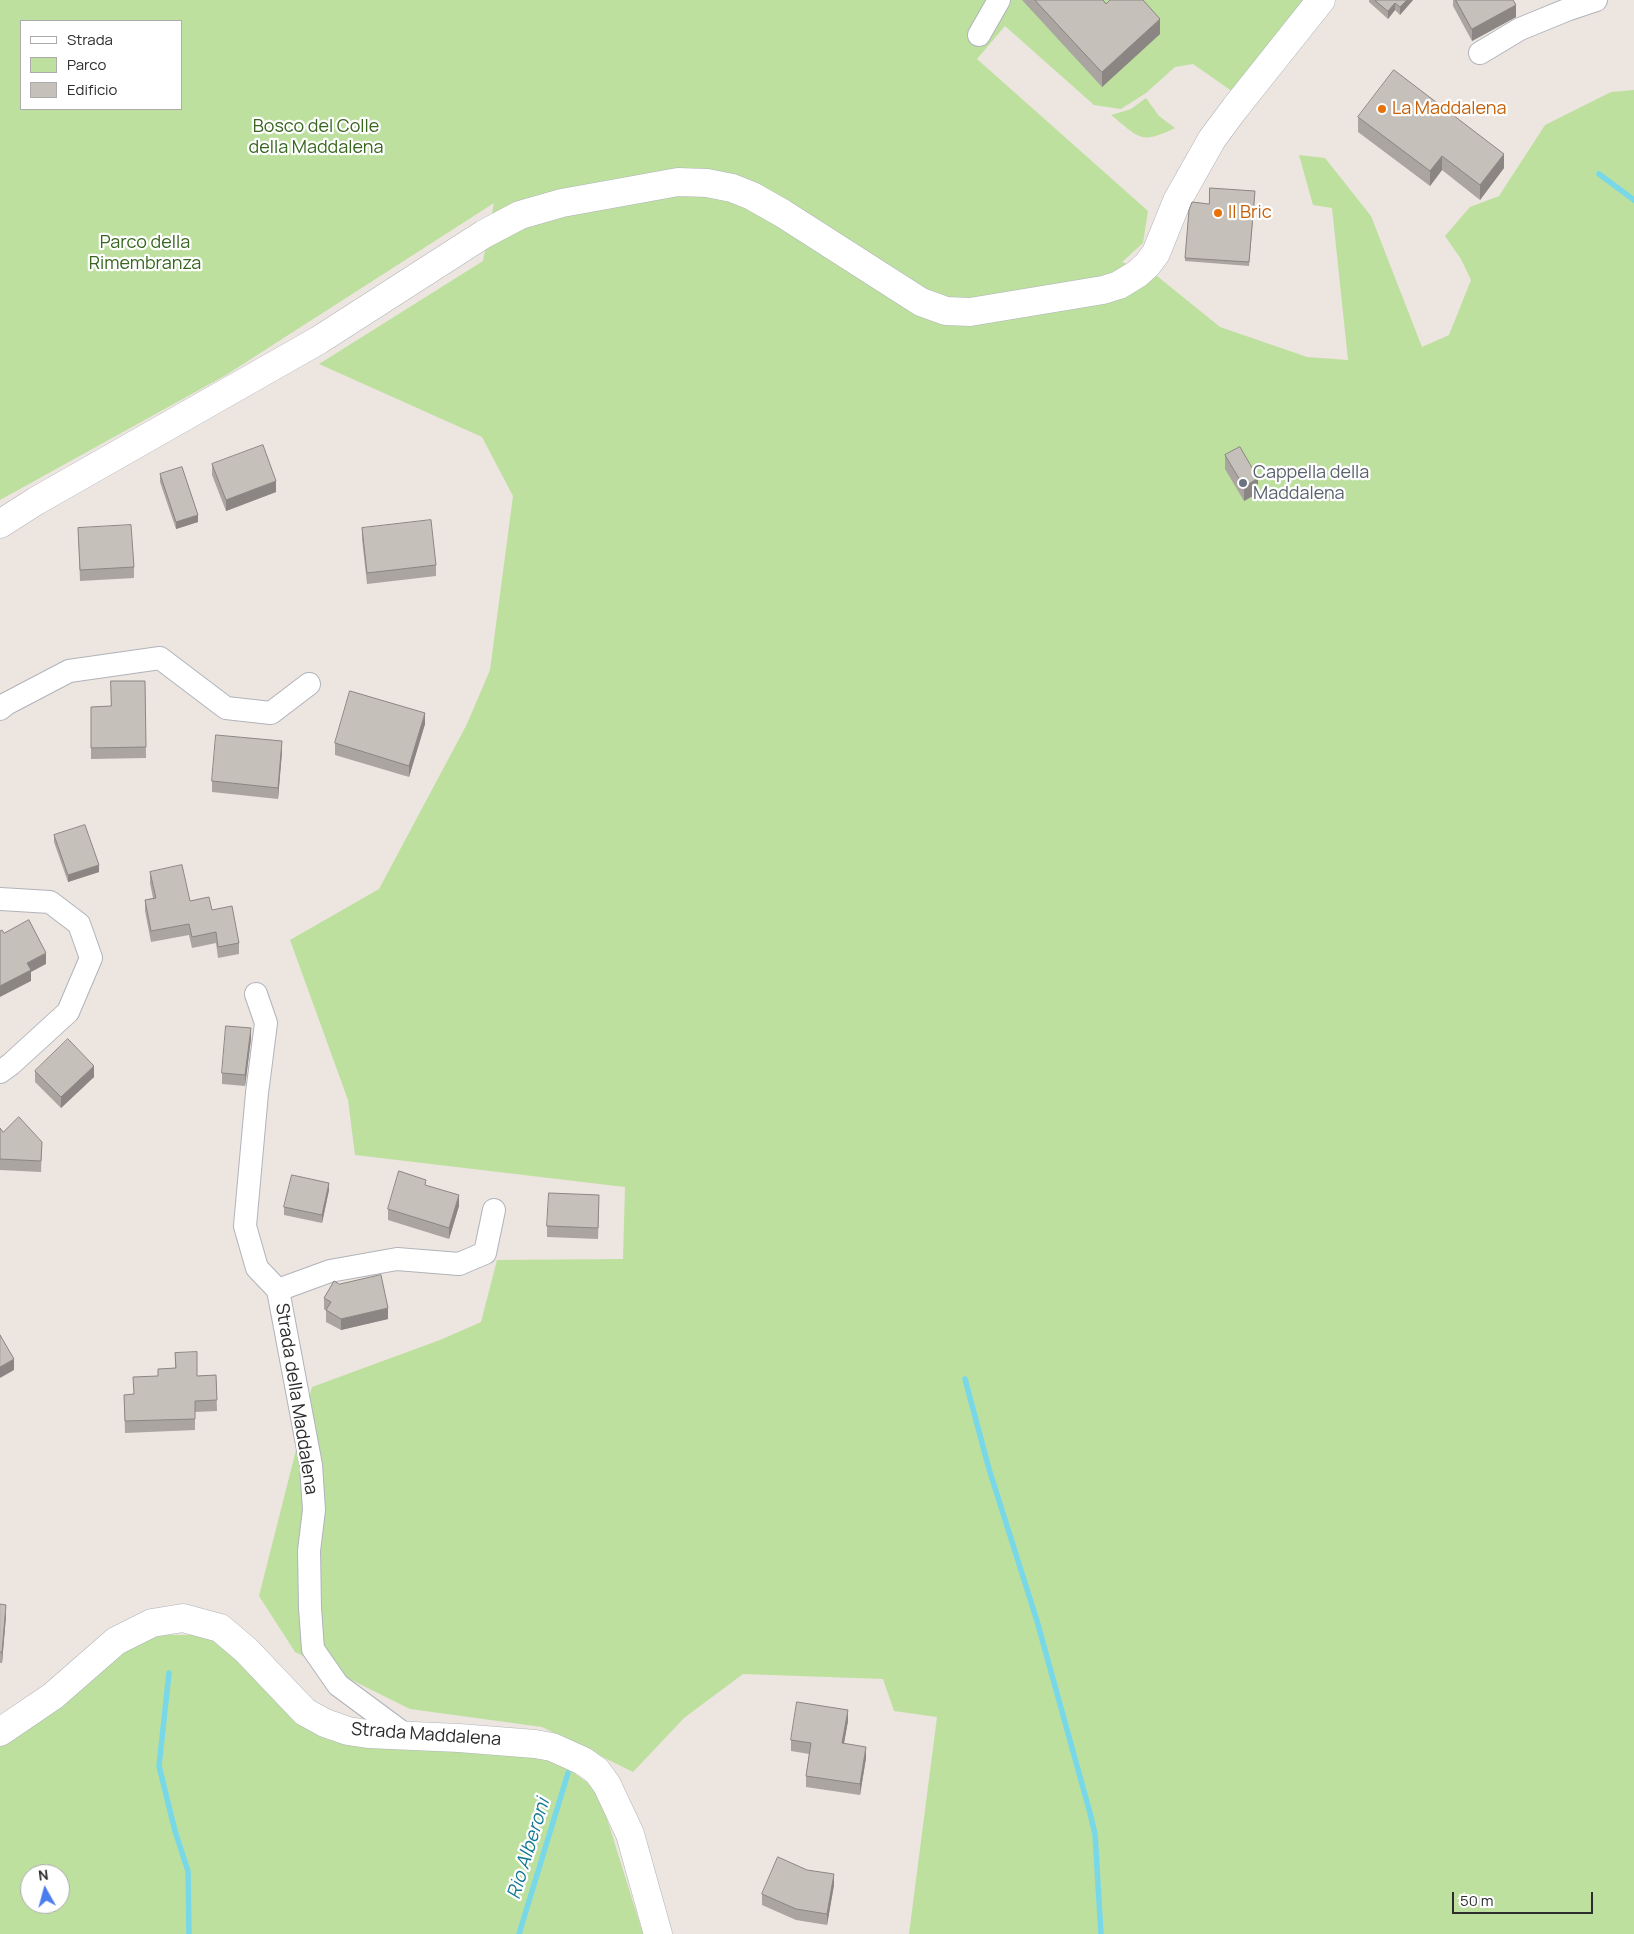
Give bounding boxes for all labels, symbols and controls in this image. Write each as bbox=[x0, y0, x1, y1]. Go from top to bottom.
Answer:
legend bbox=[20, 20, 182, 110]
text: Strada bbox=[67, 29, 113, 50]
text: Parco bbox=[67, 54, 106, 75]
text: Edificio bbox=[67, 79, 117, 100]
place label: La Maddalena bbox=[1392, 98, 1506, 120]
marker: La Maddalena bbox=[1376, 103, 1388, 115]
park label: Bosco del Colle della Maddalena bbox=[249, 116, 383, 158]
place label: Il Bric bbox=[1228, 202, 1272, 224]
marker: Il Bric bbox=[1212, 207, 1224, 219]
park label: Parco della Rimembranza bbox=[89, 232, 201, 274]
place label: Cappella della Maddalena bbox=[1253, 462, 1369, 504]
marker: Cappella della Maddalena bbox=[1237, 477, 1249, 489]
street label: Strada della Maddalena bbox=[270, 1302, 322, 1496]
street label: Strada Maddalena bbox=[350, 1719, 502, 1751]
water label: Rio Alberoni bbox=[503, 1796, 555, 1902]
north arrow bbox=[20, 1864, 70, 1914]
text: N bbox=[37, 1865, 49, 1885]
scale bar bbox=[1454, 1882, 1595, 1914]
text: 50 m bbox=[1460, 1890, 1494, 1911]

